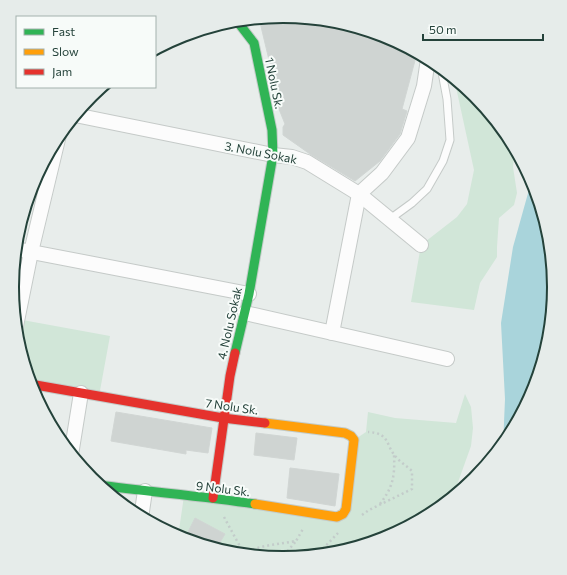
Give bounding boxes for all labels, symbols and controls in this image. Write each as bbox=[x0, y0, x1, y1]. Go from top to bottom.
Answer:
legend bbox=[16, 16, 156, 88]
scale bar bbox=[423, 16, 543, 42]
text: 50 m bbox=[429, 22, 457, 36]
text: Fast bbox=[52, 24, 75, 38]
text: Slow bbox=[52, 44, 79, 58]
street label: 1 Nolu Sk. bbox=[263, 56, 287, 110]
text: Jam bbox=[52, 64, 72, 79]
street label: 3. Nolu Sokak bbox=[224, 138, 299, 166]
street label: 4. Nolu Sokak bbox=[214, 285, 244, 361]
street label: 7 Nolu Sk. bbox=[205, 395, 260, 417]
street label: 9 Nolu Sk. bbox=[195, 478, 251, 498]

